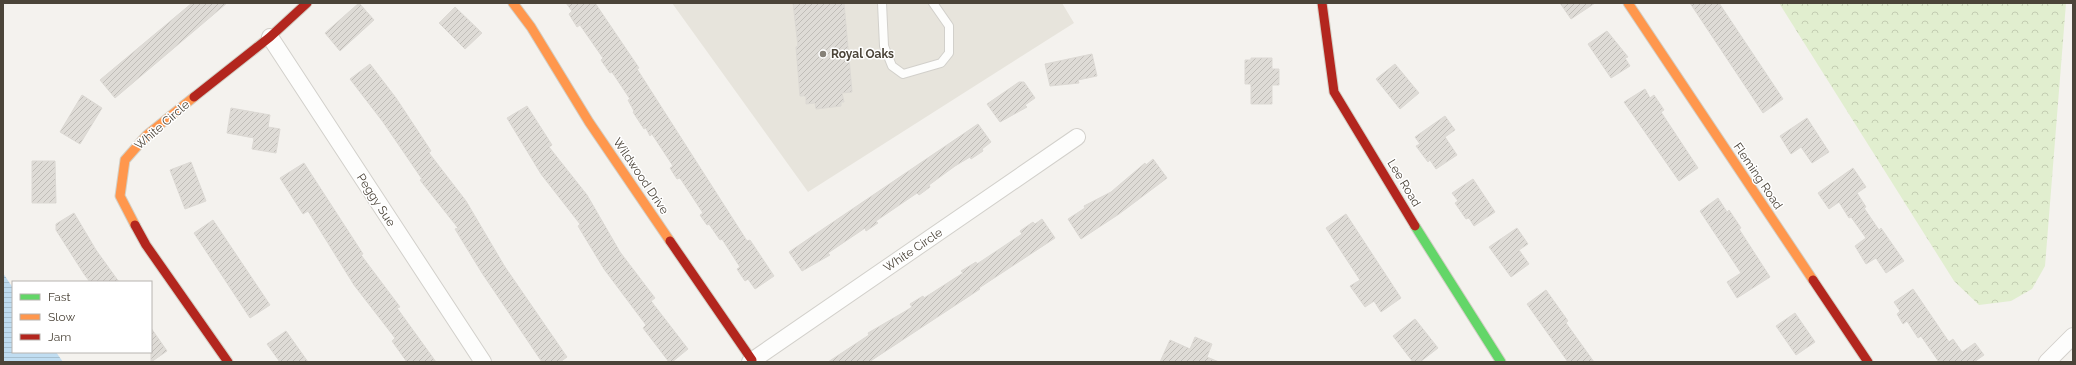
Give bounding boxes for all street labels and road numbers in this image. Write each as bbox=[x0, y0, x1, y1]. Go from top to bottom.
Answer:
street label: White Circle bbox=[132, 97, 192, 153]
street label: Wildwood Drive bbox=[610, 135, 672, 217]
street label: Fleming Road bbox=[1731, 140, 1785, 212]
street label: Lee Road bbox=[1384, 157, 1424, 209]
street label: Peggy Sue bbox=[354, 171, 398, 229]
street label: White Circle bbox=[881, 225, 945, 275]

